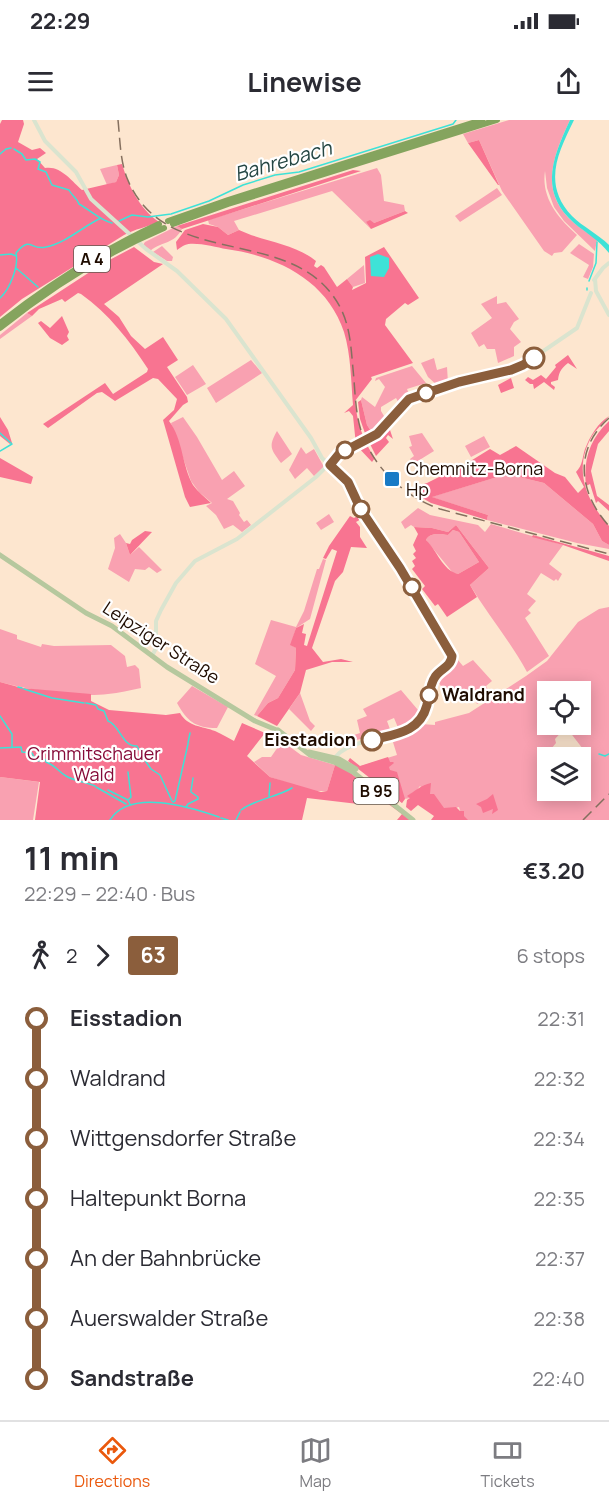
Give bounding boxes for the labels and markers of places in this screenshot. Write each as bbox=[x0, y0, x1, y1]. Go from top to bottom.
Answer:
unlabelled marker bbox=[523, 347, 545, 369]
unlabelled marker bbox=[417, 384, 435, 402]
unlabelled marker bbox=[336, 441, 354, 459]
place label: Chemnitz-Borna Hp bbox=[406, 456, 543, 501]
marker: Chemnitz-Borna Hp bbox=[383, 470, 401, 488]
unlabelled marker bbox=[352, 500, 370, 518]
unlabelled marker bbox=[403, 578, 421, 596]
place label: Waldrand bbox=[442, 682, 525, 706]
marker: Waldrand bbox=[420, 686, 438, 704]
place label: Eisstadion bbox=[264, 727, 356, 751]
marker: Eisstadion bbox=[361, 729, 383, 751]

